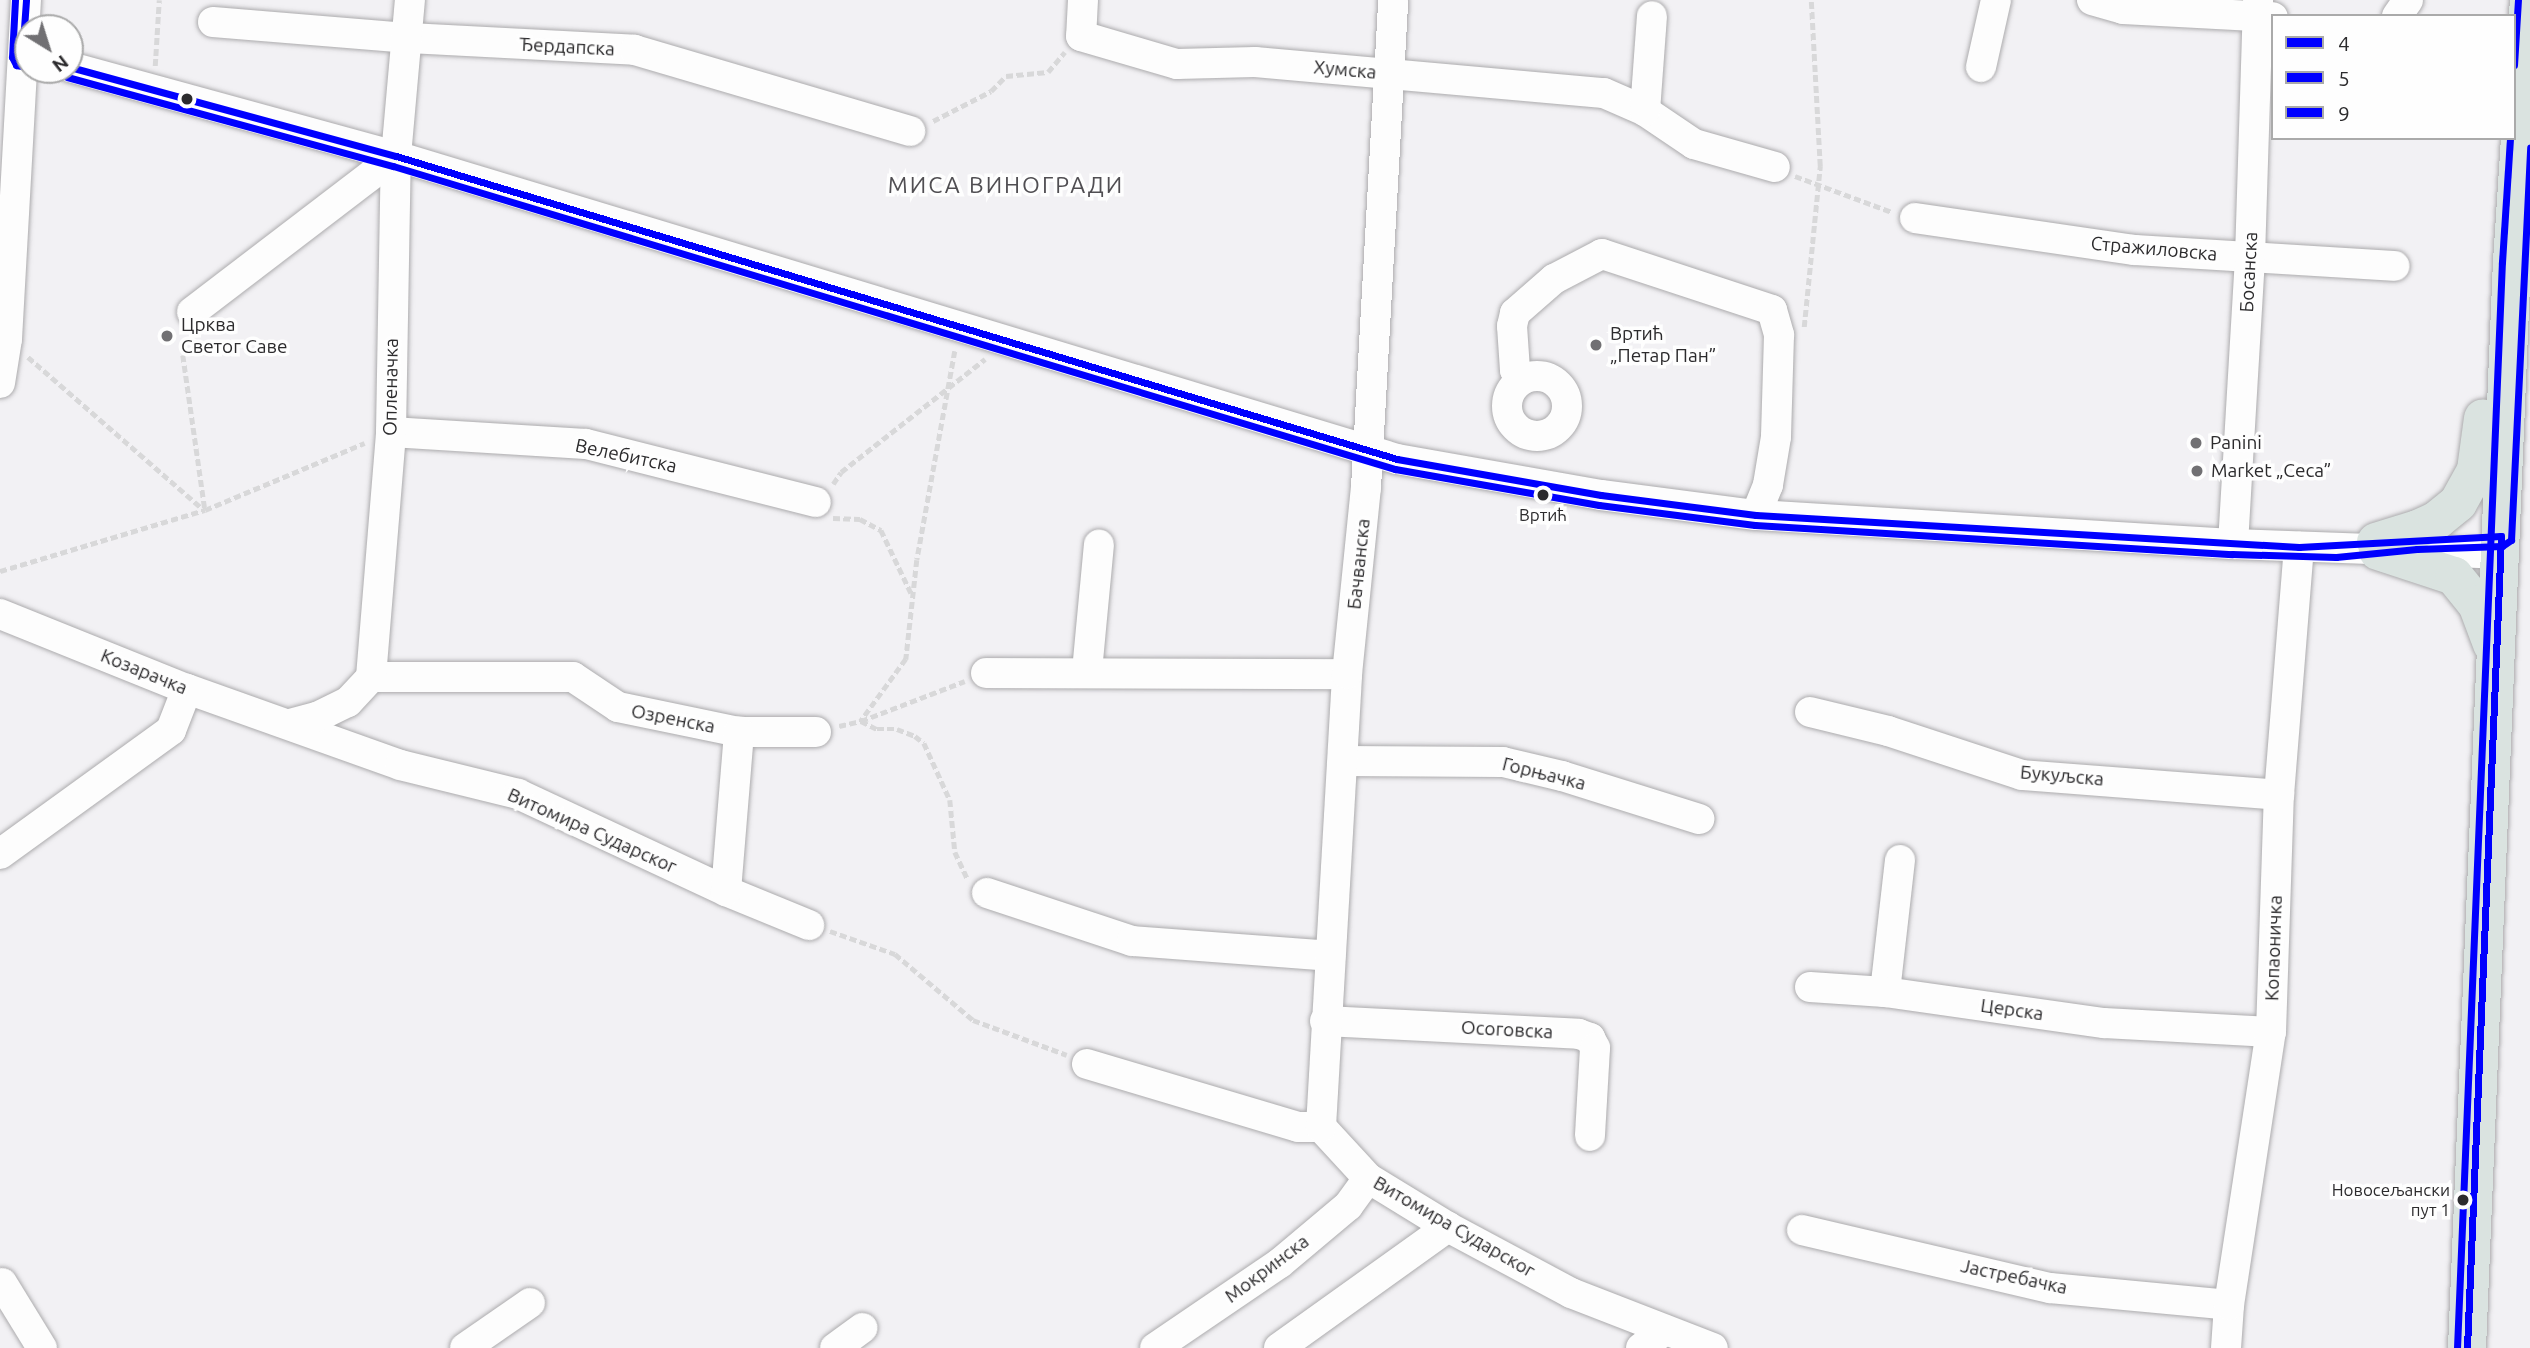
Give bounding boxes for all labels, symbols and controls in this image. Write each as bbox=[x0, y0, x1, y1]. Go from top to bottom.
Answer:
north arrow bbox=[14, 14, 84, 84]
legend bbox=[2271, 14, 2516, 140]
text: 4 bbox=[2338, 31, 2350, 55]
street label: Ђердапска bbox=[519, 33, 615, 61]
text: N bbox=[48, 51, 73, 77]
street label: Хумска bbox=[1313, 56, 1377, 84]
text: 5 bbox=[2338, 66, 2350, 90]
unlabelled marker bbox=[180, 92, 194, 106]
text: 9 bbox=[2338, 101, 2350, 125]
district label: МИСА ВИНОГРАДИ bbox=[890, 171, 1122, 199]
street label: Босанска bbox=[2235, 231, 2263, 313]
street label: Стражиловска bbox=[2090, 232, 2218, 266]
place label: Црква Светог Саве bbox=[181, 314, 288, 358]
place label: Вртић „Петар Пан” bbox=[1610, 323, 1716, 367]
marker: Црква Светог Саве bbox=[159, 328, 175, 344]
marker: Вртић „Петар Пан” bbox=[1588, 337, 1604, 353]
street label: Опленачка bbox=[379, 338, 403, 436]
place label: Panini bbox=[2210, 432, 2262, 454]
street label: Велебитска bbox=[573, 434, 679, 478]
marker: Panini bbox=[2188, 435, 2204, 451]
place label: Market „Ceca” bbox=[2211, 460, 2331, 482]
marker: Market „Ceca” bbox=[2189, 463, 2205, 479]
marker: Вртић bbox=[1536, 488, 1550, 502]
place label: Вртић bbox=[1519, 505, 1567, 525]
street label: Бачванска bbox=[1343, 517, 1375, 611]
street label: Козарачка bbox=[97, 644, 191, 700]
street label: Озренска bbox=[629, 700, 717, 738]
street label: Горњачка bbox=[1500, 753, 1588, 795]
street label: Букуљска bbox=[2019, 761, 2105, 791]
street label: Витомира Сударског bbox=[504, 783, 680, 879]
street label: Копаоничка bbox=[2261, 895, 2287, 1001]
street label: Церска bbox=[1979, 994, 2045, 1026]
street label: Осоговска bbox=[1460, 1016, 1554, 1044]
street label: Витомира Сударског bbox=[1369, 1171, 1539, 1283]
place label: Новосељански пут 1 bbox=[2332, 1180, 2450, 1220]
marker: Новосељански пут 1 bbox=[2456, 1193, 2470, 1207]
street label: Мокринска bbox=[1221, 1230, 1313, 1308]
street label: Јастребачка bbox=[1959, 1255, 2069, 1299]

